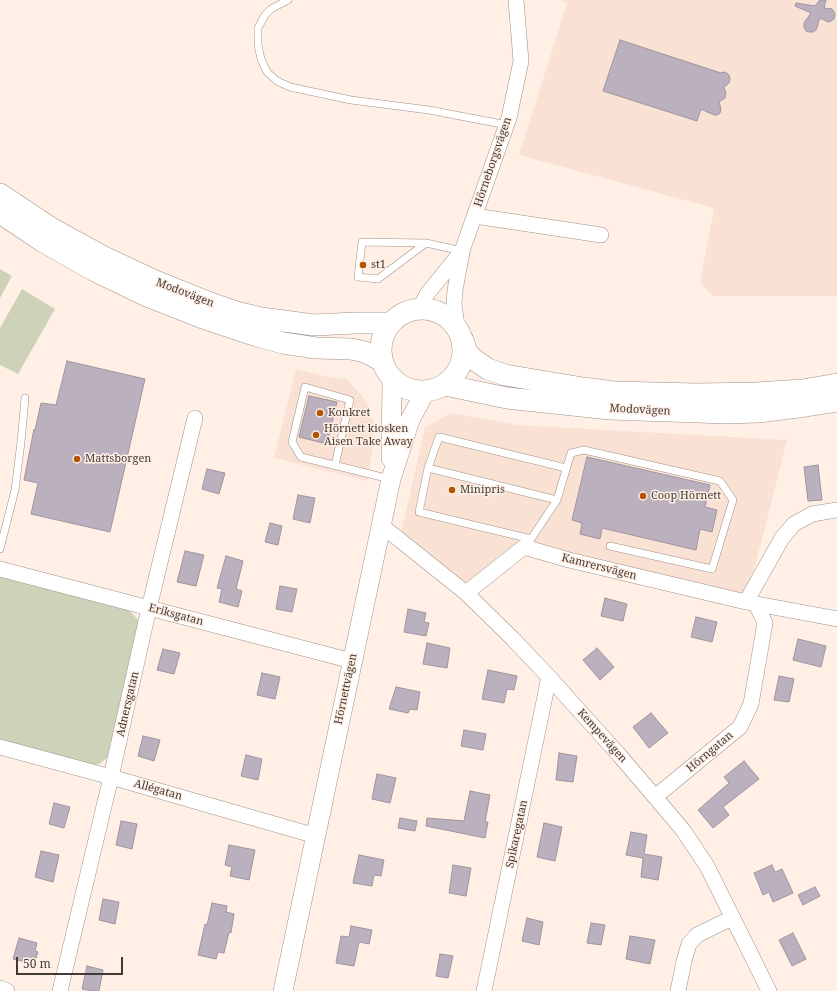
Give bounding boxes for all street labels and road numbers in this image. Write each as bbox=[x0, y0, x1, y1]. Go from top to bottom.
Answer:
street label: Hörneborgsvägen bbox=[471, 115, 515, 209]
street label: Modovägen bbox=[154, 276, 216, 310]
street label: Modovägen bbox=[609, 402, 671, 418]
street label: Kamrersvägen bbox=[560, 551, 638, 583]
street label: Eriksgatan bbox=[147, 601, 205, 629]
street label: Hörnettvägen bbox=[332, 652, 360, 726]
street label: Adnersgatan bbox=[114, 670, 142, 738]
street label: Kempevägen bbox=[574, 706, 630, 766]
street label: Hörngatan bbox=[684, 729, 736, 775]
street label: Allégatan bbox=[132, 777, 184, 803]
street label: Spikaregatan bbox=[503, 799, 531, 869]

